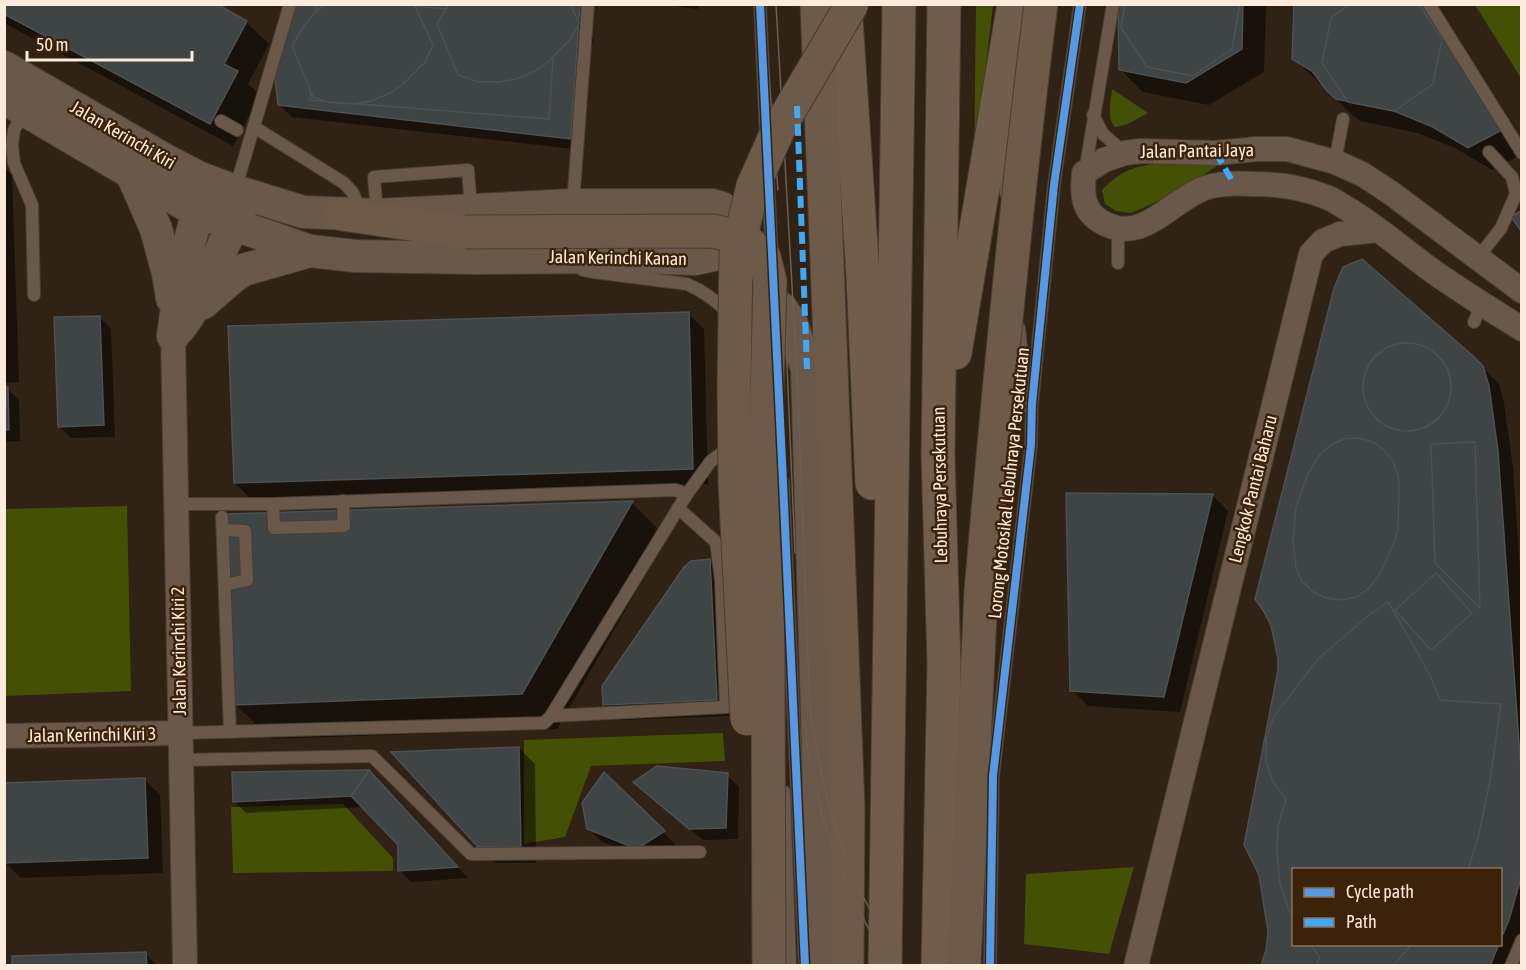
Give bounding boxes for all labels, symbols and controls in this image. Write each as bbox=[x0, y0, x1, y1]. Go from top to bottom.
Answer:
scale bar bbox=[27, 24, 192, 62]
text: 50 m bbox=[36, 34, 68, 55]
street label: Jalan Kerinchi Kiri bbox=[67, 96, 179, 173]
street label: Jalan Pantai Jaya bbox=[1140, 139, 1254, 162]
street label: Jalan Kerinchi Kanan bbox=[549, 246, 687, 269]
street label: Lorong Motosikal Lebuhraya Persekutuan bbox=[984, 346, 1033, 620]
street label: Lebuhraya Persekutuan bbox=[928, 406, 951, 564]
street label: Lengkok Pantai Baharu bbox=[1224, 413, 1281, 565]
street label: Jalan Kerinchi Kiri 2 bbox=[167, 587, 190, 715]
street label: Jalan Kerinchi Kiri 3 bbox=[28, 723, 156, 746]
legend bbox=[1292, 868, 1502, 946]
text: Cycle path bbox=[1346, 881, 1414, 902]
text: Path bbox=[1346, 911, 1377, 932]

